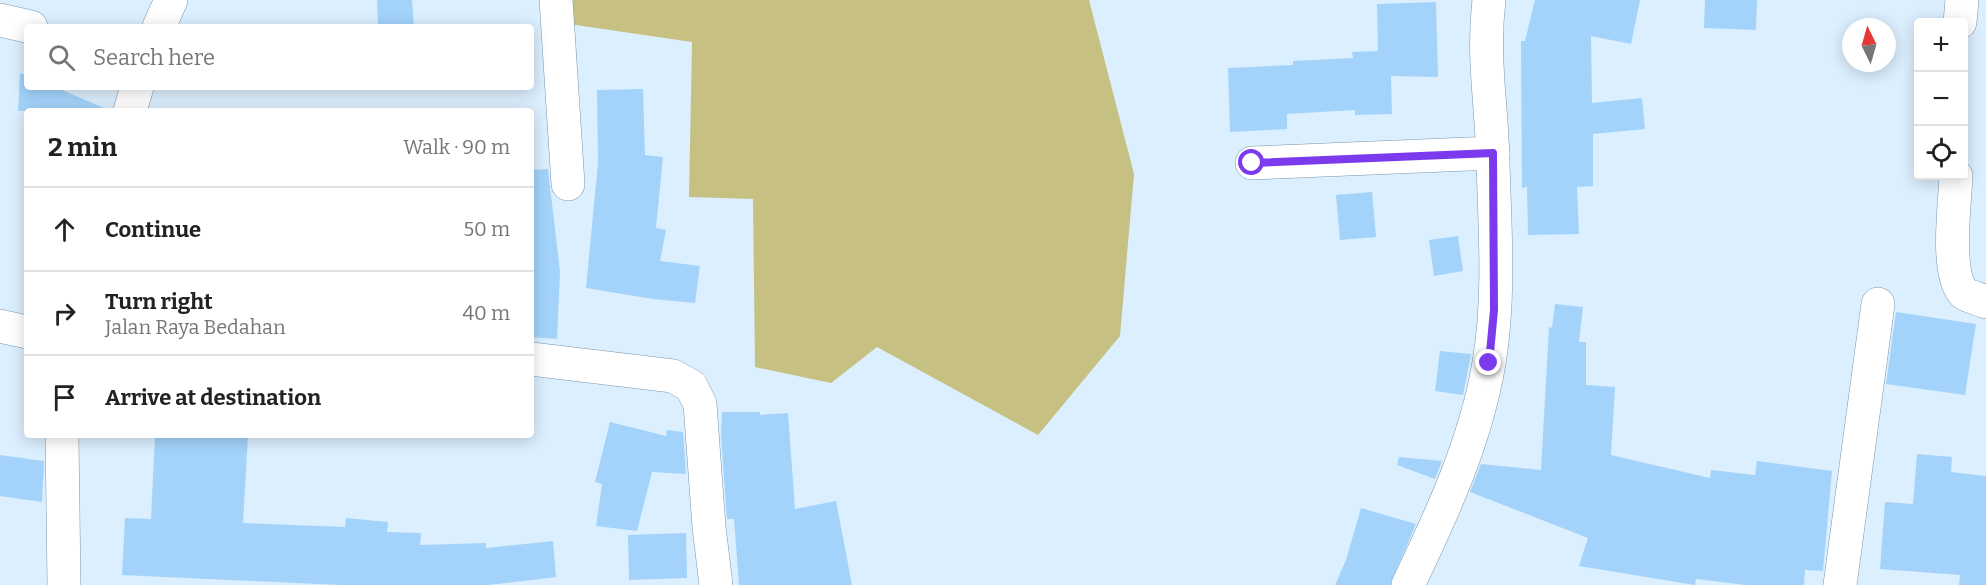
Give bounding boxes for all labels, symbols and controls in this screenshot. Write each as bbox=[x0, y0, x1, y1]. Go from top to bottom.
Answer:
north arrow bbox=[1842, 18, 1896, 72]
map controls bbox=[1914, 18, 1968, 180]
button: + bbox=[1914, 18, 1968, 72]
search box bbox=[24, 24, 534, 90]
icon: search bbox=[45, 41, 78, 74]
text: Search here bbox=[93, 44, 215, 71]
button: − bbox=[1914, 72, 1968, 126]
button: locate bbox=[1914, 126, 1968, 180]
text: 2 min bbox=[48, 132, 117, 163]
text: Walk · 90 m bbox=[403, 135, 510, 159]
route start bbox=[1238, 149, 1264, 175]
icon: ahead bbox=[48, 213, 81, 246]
text: Continue bbox=[105, 216, 201, 243]
text: 50 m bbox=[463, 217, 510, 241]
text: Turn right bbox=[105, 288, 213, 315]
icon: right bbox=[48, 297, 81, 330]
text: 40 m bbox=[462, 301, 510, 325]
text: Jalan Raya Bedahan bbox=[105, 315, 286, 339]
route end bbox=[1475, 349, 1501, 375]
icon: arrive bbox=[48, 381, 81, 414]
text: Arrive at destination bbox=[105, 384, 321, 411]

